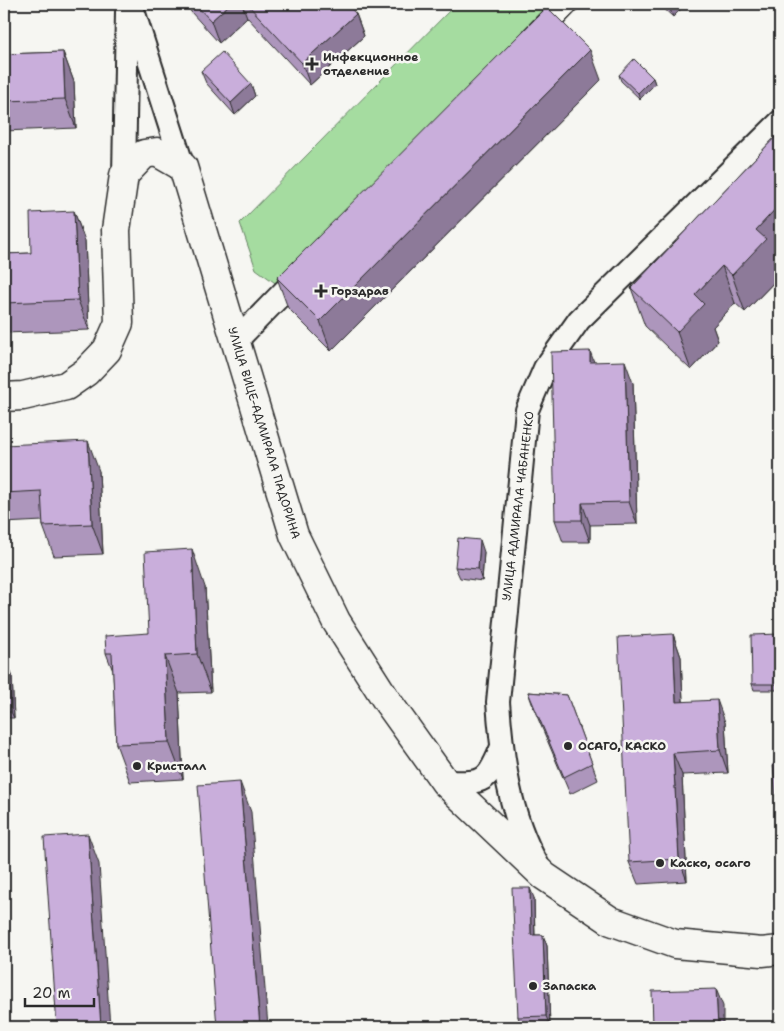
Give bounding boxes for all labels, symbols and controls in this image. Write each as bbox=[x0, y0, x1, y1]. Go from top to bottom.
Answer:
place label: Инфекционное отделение bbox=[323, 49, 419, 79]
marker: Инфекционное отделение bbox=[305, 57, 319, 71]
place label: Горздрав bbox=[331, 283, 389, 299]
marker: Горздрав bbox=[315, 285, 327, 297]
street label: УЛИЦА ВИЦЕ-АДМИРАЛА ПАДОРИНА bbox=[224, 325, 304, 541]
street label: УЛИЦА АДМИРАЛА ЧАБАНЕНКО bbox=[498, 410, 538, 602]
place label: ОСАГО, КАСКО bbox=[578, 738, 666, 754]
marker: ОСАГО, КАСКО bbox=[562, 740, 574, 752]
place label: Кристалл bbox=[147, 758, 207, 774]
marker: Кристалл bbox=[131, 760, 143, 772]
place label: Каско, осаго bbox=[670, 855, 751, 871]
marker: Каско, осаго bbox=[654, 857, 666, 869]
scale bar bbox=[25, 976, 94, 1008]
place label: Запаска bbox=[543, 978, 597, 994]
marker: Запаска bbox=[527, 980, 539, 992]
text: 20 m bbox=[32, 983, 71, 1003]

